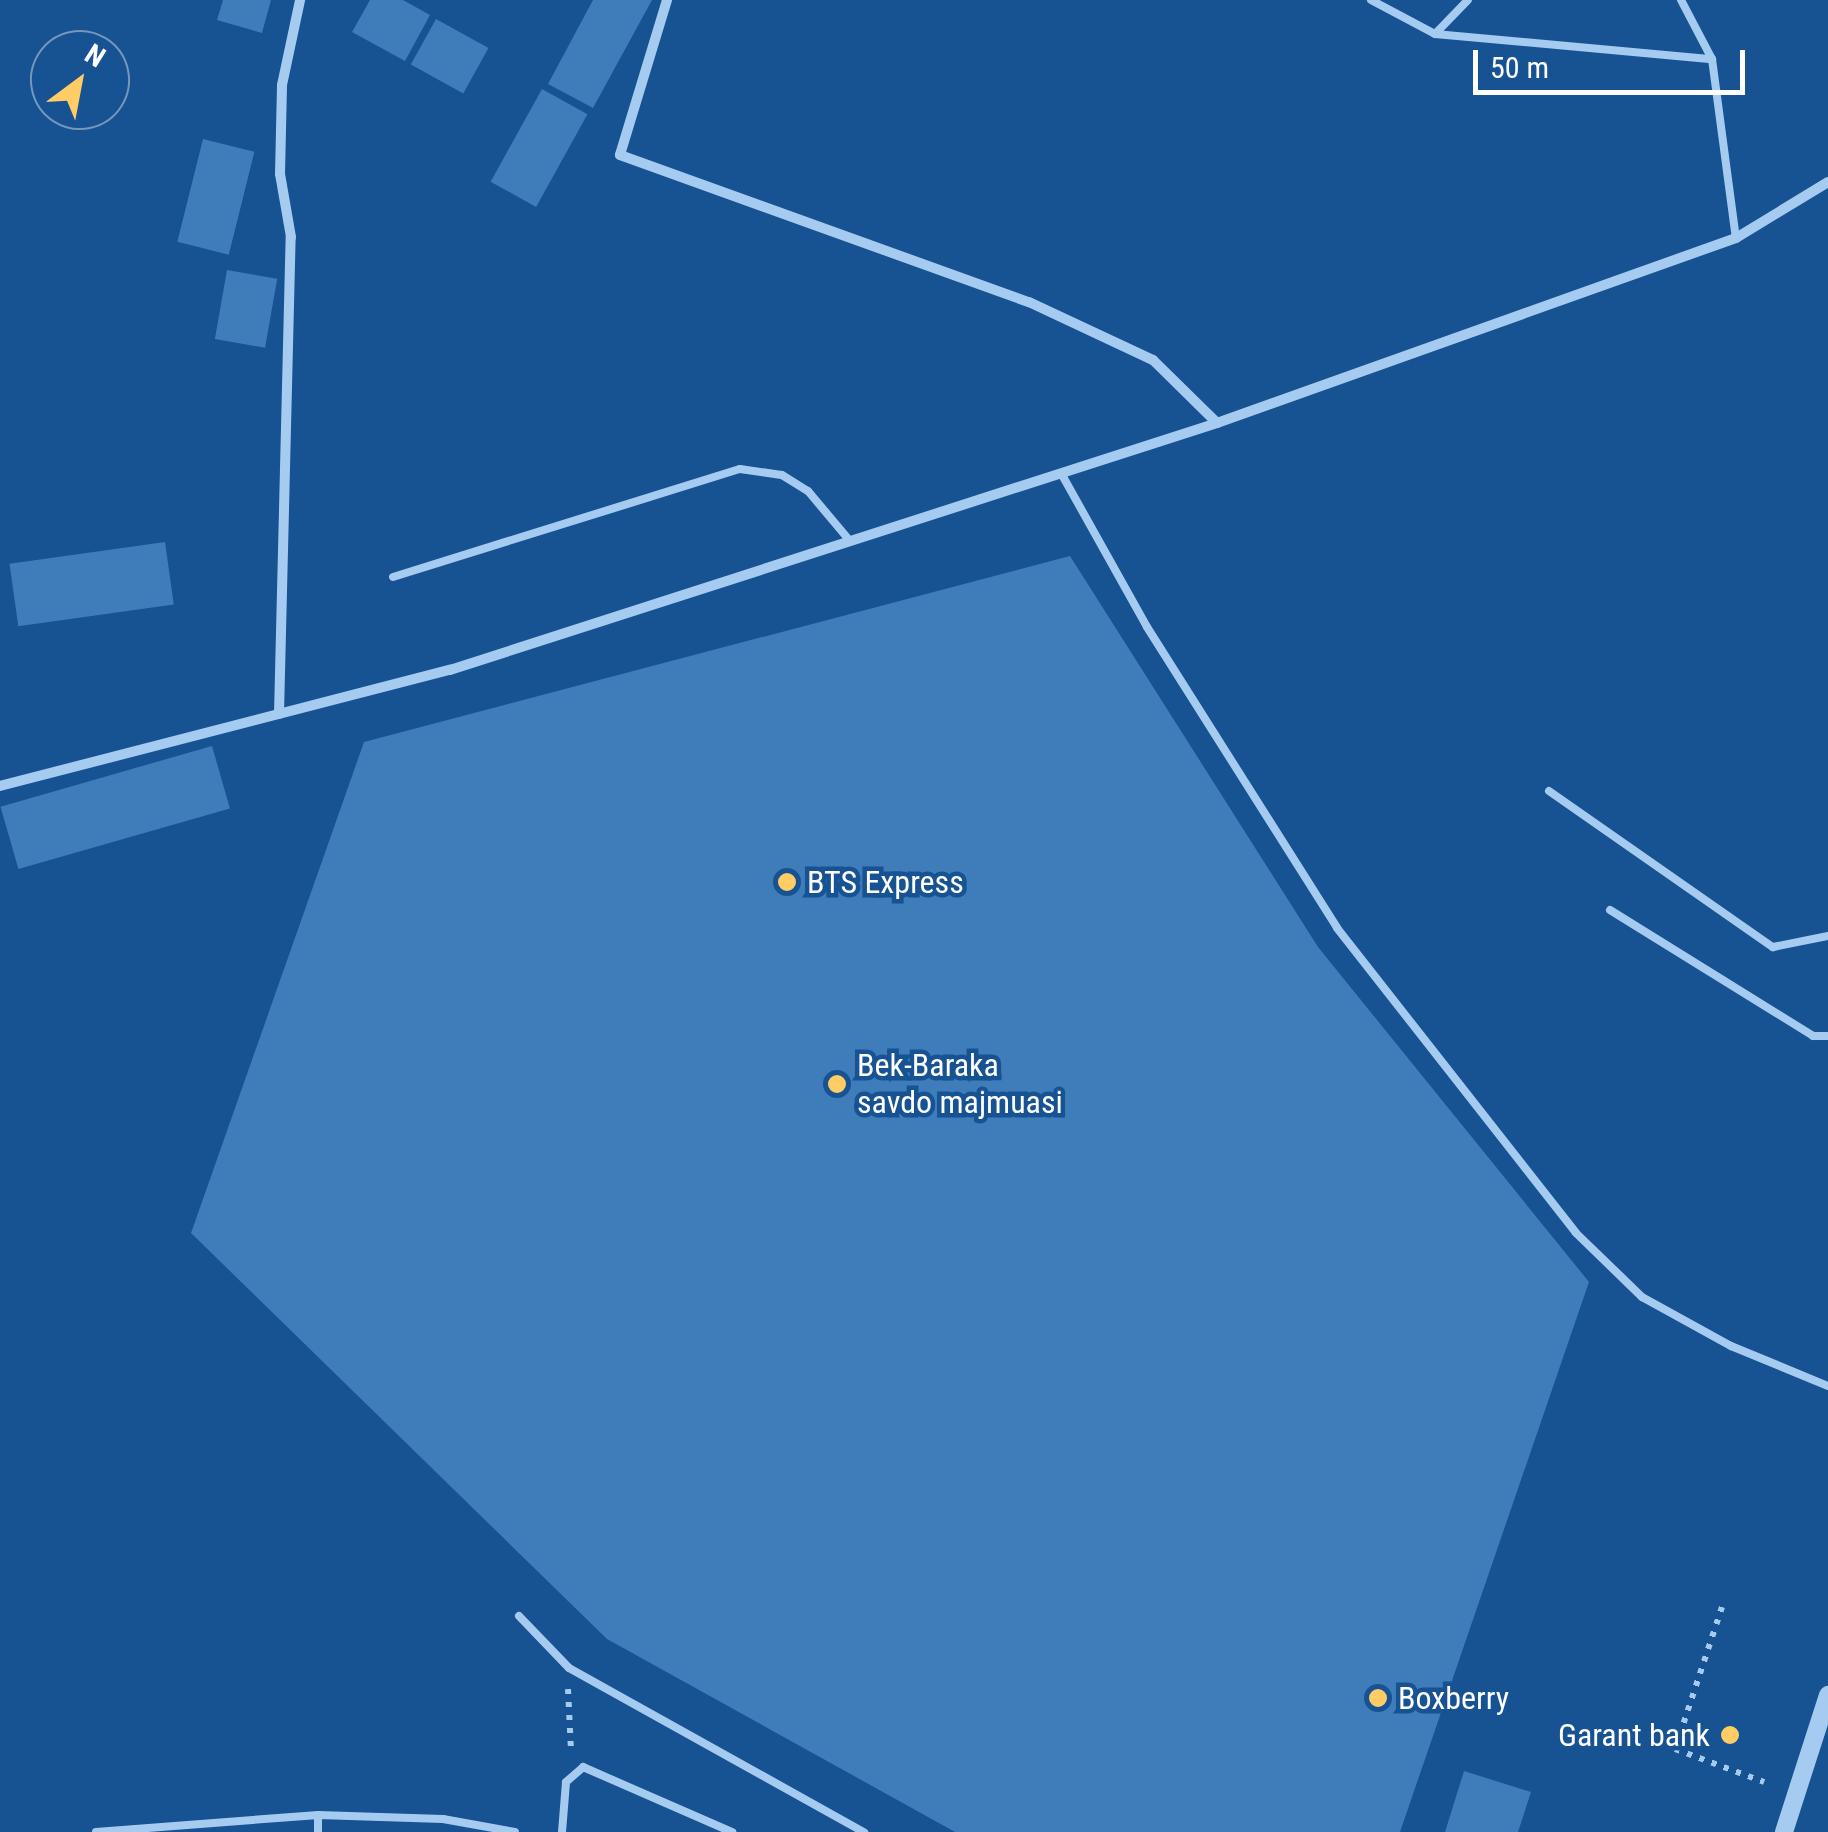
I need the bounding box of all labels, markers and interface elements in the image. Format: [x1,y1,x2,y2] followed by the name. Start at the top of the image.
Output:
[30,30,130,130] north arrow
[1478,30,1750,92] scale bar
[79,37,111,74] text: N
[1490,50,1549,85] text: 50 m
[807,863,964,901] place label: BTS Express
[776,871,798,893] marker: BTS Express
[857,1047,1063,1122] place label: Bek-Baraka savdo majmuasi
[826,1073,848,1095] marker: Bek-Baraka savdo majmuasi
[1398,1679,1509,1717] place label: Boxberry
[1367,1687,1389,1709] marker: Boxberry
[1558,1716,1710,1754] place label: Garant bank
[1719,1724,1741,1746] marker: Garant bank

